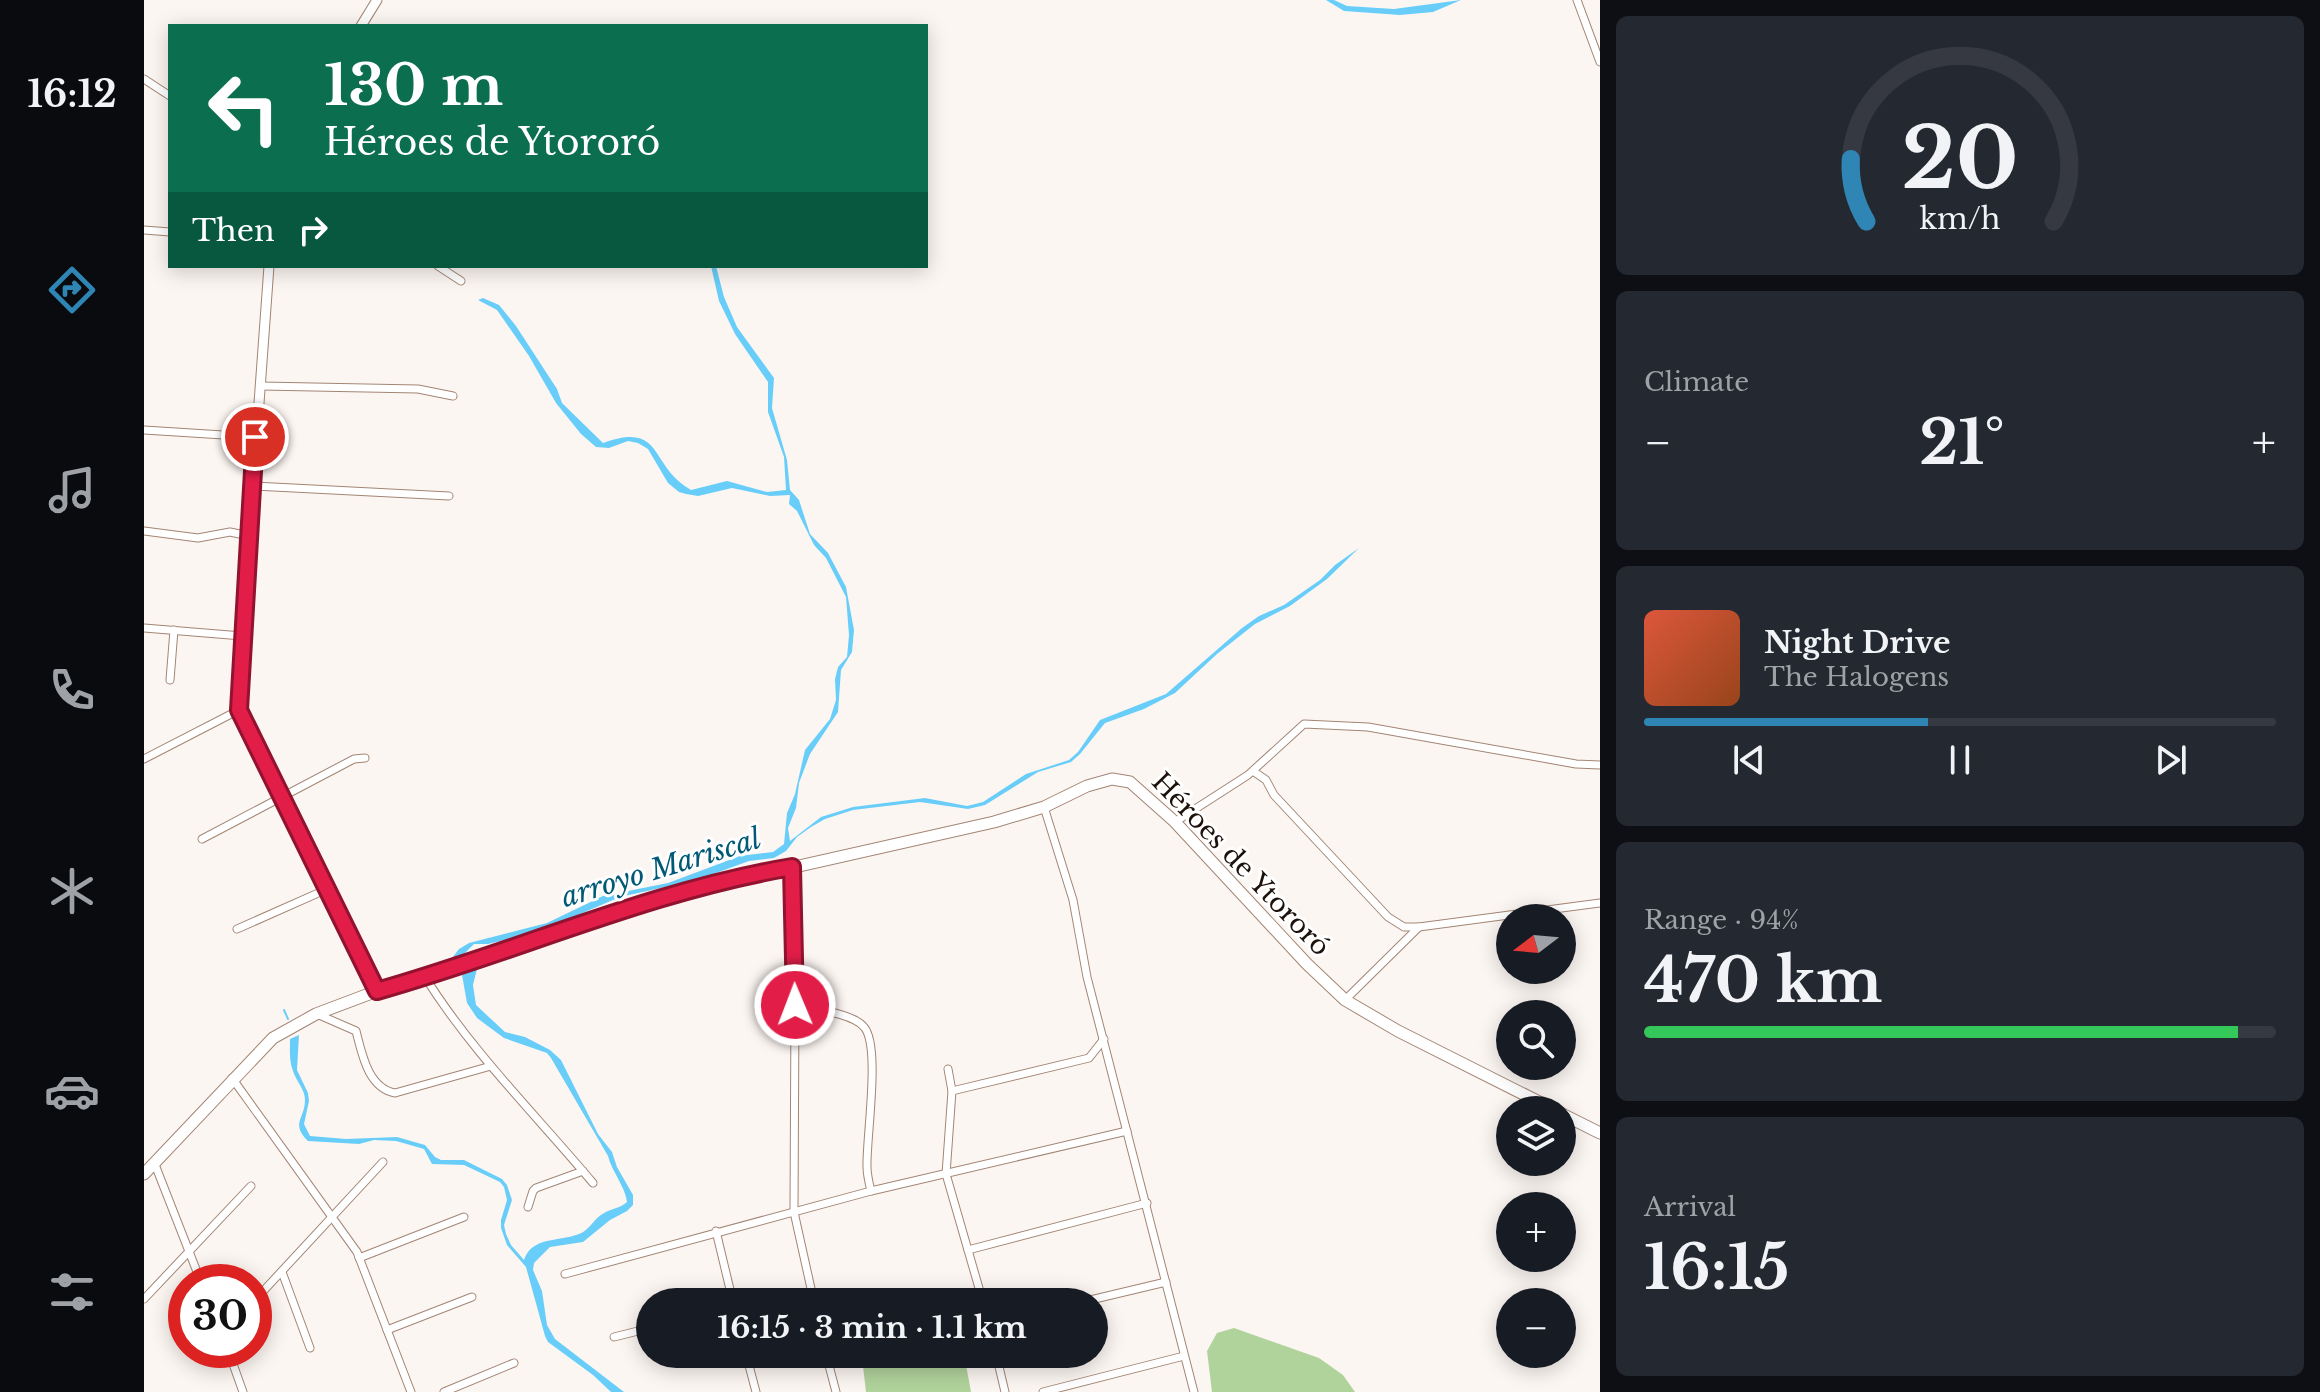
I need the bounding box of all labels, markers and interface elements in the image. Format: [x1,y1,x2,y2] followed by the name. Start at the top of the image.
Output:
[324,51,503,120] text: 130 m
[192,56,296,160] icon: left
[27,72,117,117] text: 16:12
[1902,106,2018,209] text: 20
[324,120,660,165] text: Héroes de Ytororó
[1919,201,2001,237] text: km/h
[291,208,335,252] icon: right
[192,212,275,249] text: Then
[44,262,100,318] icon: directions
[1644,366,1749,398] text: Climate
[221,403,289,471] pin
[1919,406,2004,480] text: 21°
[233,415,277,459] icon: arrive
[1644,415,1672,470] text: −
[2252,415,2276,470] text: +
[44,462,100,518] icon: music
[1764,624,1950,661] text: Night Drive
[1764,661,1949,693] text: The Halogens
[44,662,100,718] icon: phone
[1727,738,1771,782] icon: previous
[1938,738,1982,782] icon: pause
[2149,738,2193,782] icon: next
[1145,766,1337,962] street label: Héroes de Ytororó
[557,821,765,915] water label: arroyo Mariscal
[44,863,100,919] icon: climate
[1496,904,1576,984] north arrow
[1496,904,1576,1368] map controls
[1644,904,1799,936] text: Range · 94%
[1644,944,1882,1018] text: 470 km
[753,963,837,1047] position arrow
[1496,1000,1576,1080] button: search
[44,1063,100,1119] icon: car
[1496,1096,1576,1176] button: layers
[1644,1191,1736,1223] text: Arrival
[1496,1192,1576,1272] button: +
[1644,1231,1790,1305] text: 16:15
[44,1264,100,1320] icon: filters
[168,1264,272,1368] speed limit sign: 30
[1496,1288,1576,1368] button: −
[717,1309,1027,1346] text: 16:15 · 3 min · 1.1 km

